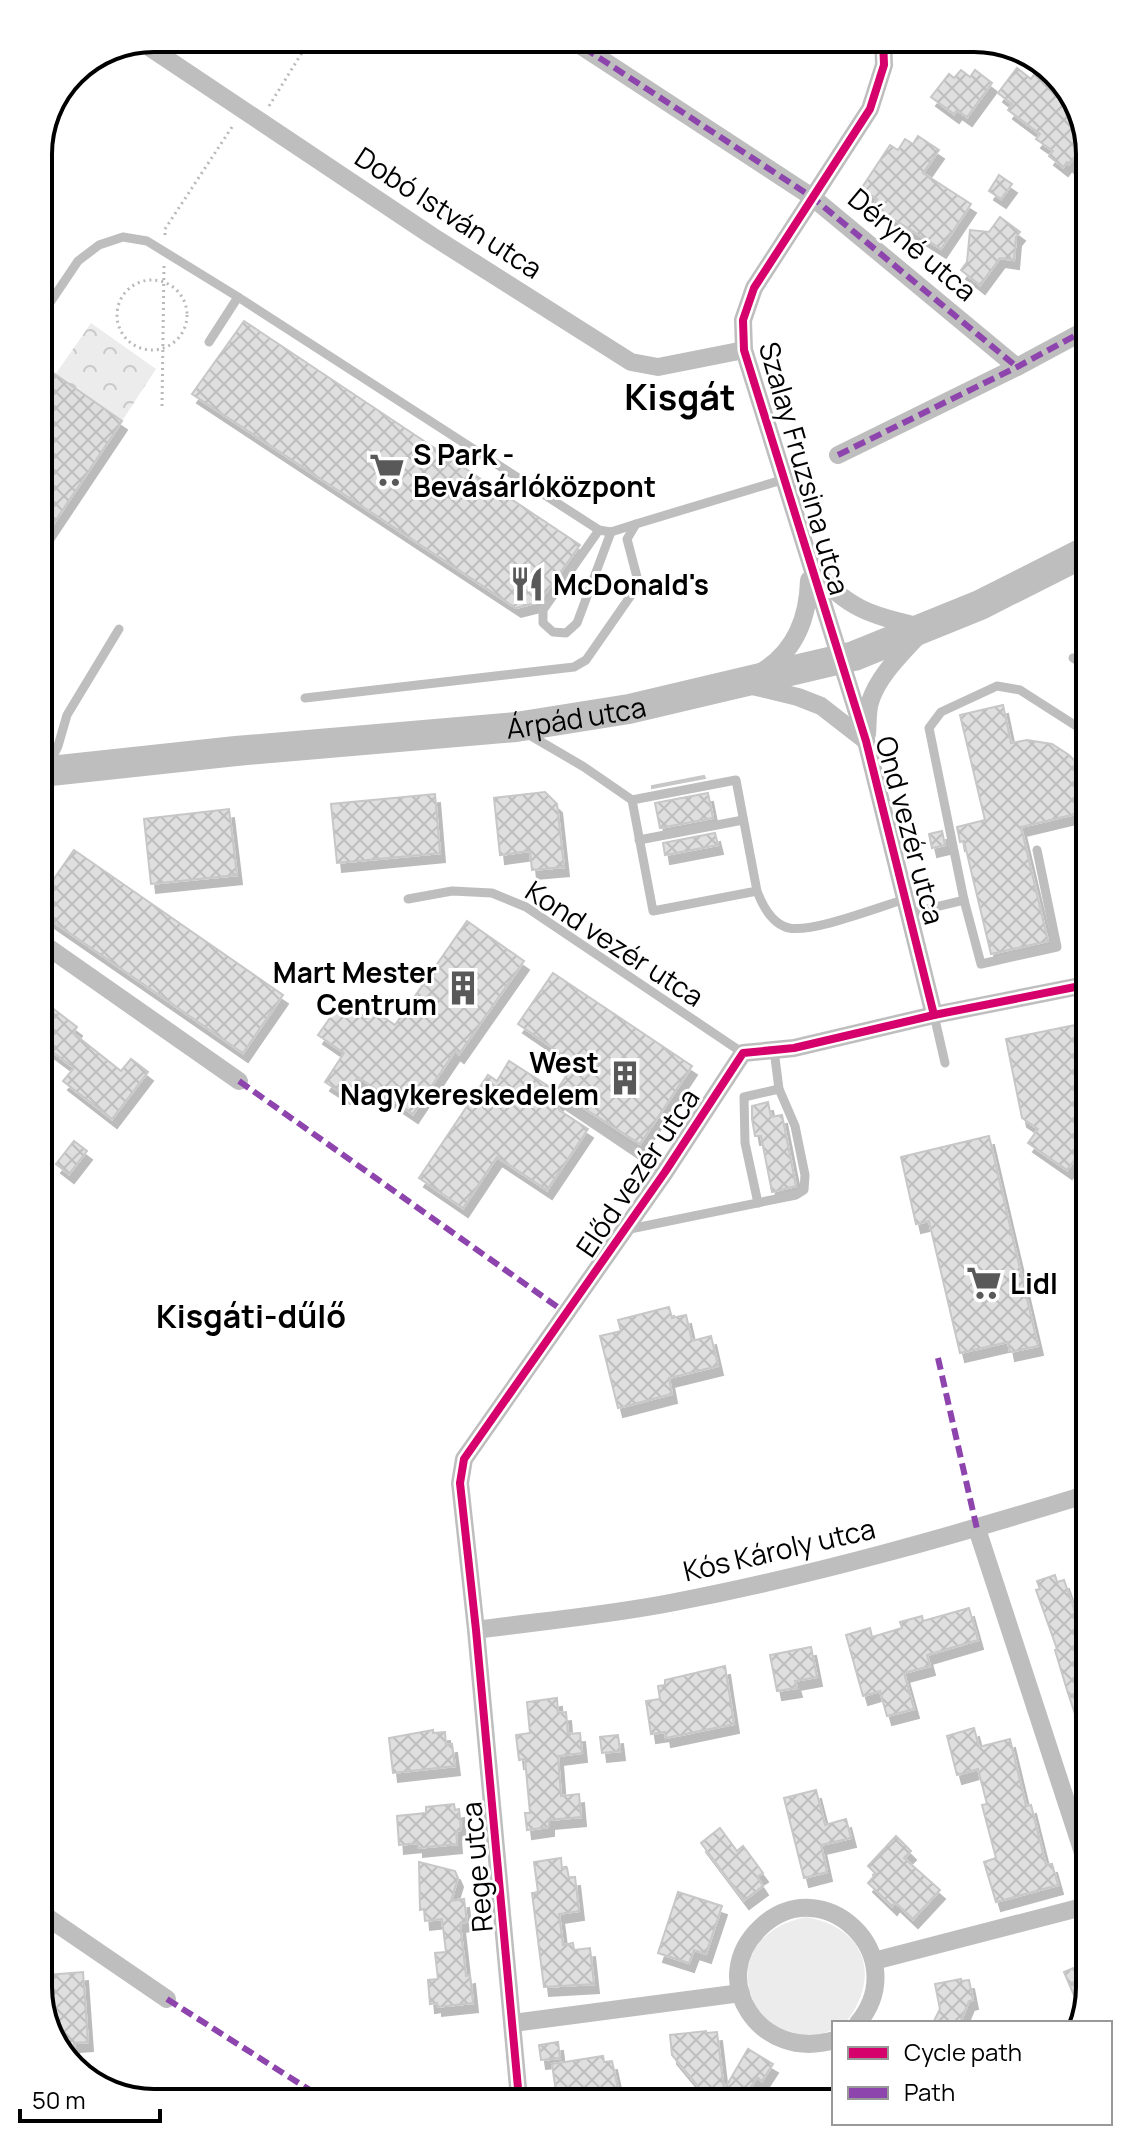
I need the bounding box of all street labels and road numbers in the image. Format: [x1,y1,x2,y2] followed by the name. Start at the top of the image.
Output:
[348,137,550,287] street label: Dobó István utca
[841,179,985,309] street label: Déryné utca
[751,337,859,599] street label: Szalay Fruzsina utca
[505,687,650,747] street label: Árpád utca
[868,732,954,928] street label: Ond vezér utca
[519,871,711,1015] street label: Kond vezér utca
[567,1080,707,1264] street label: Előd vezér utca
[679,1508,879,1590] street label: Kós Károly utca
[451,1800,501,1934] street label: Rege utca

